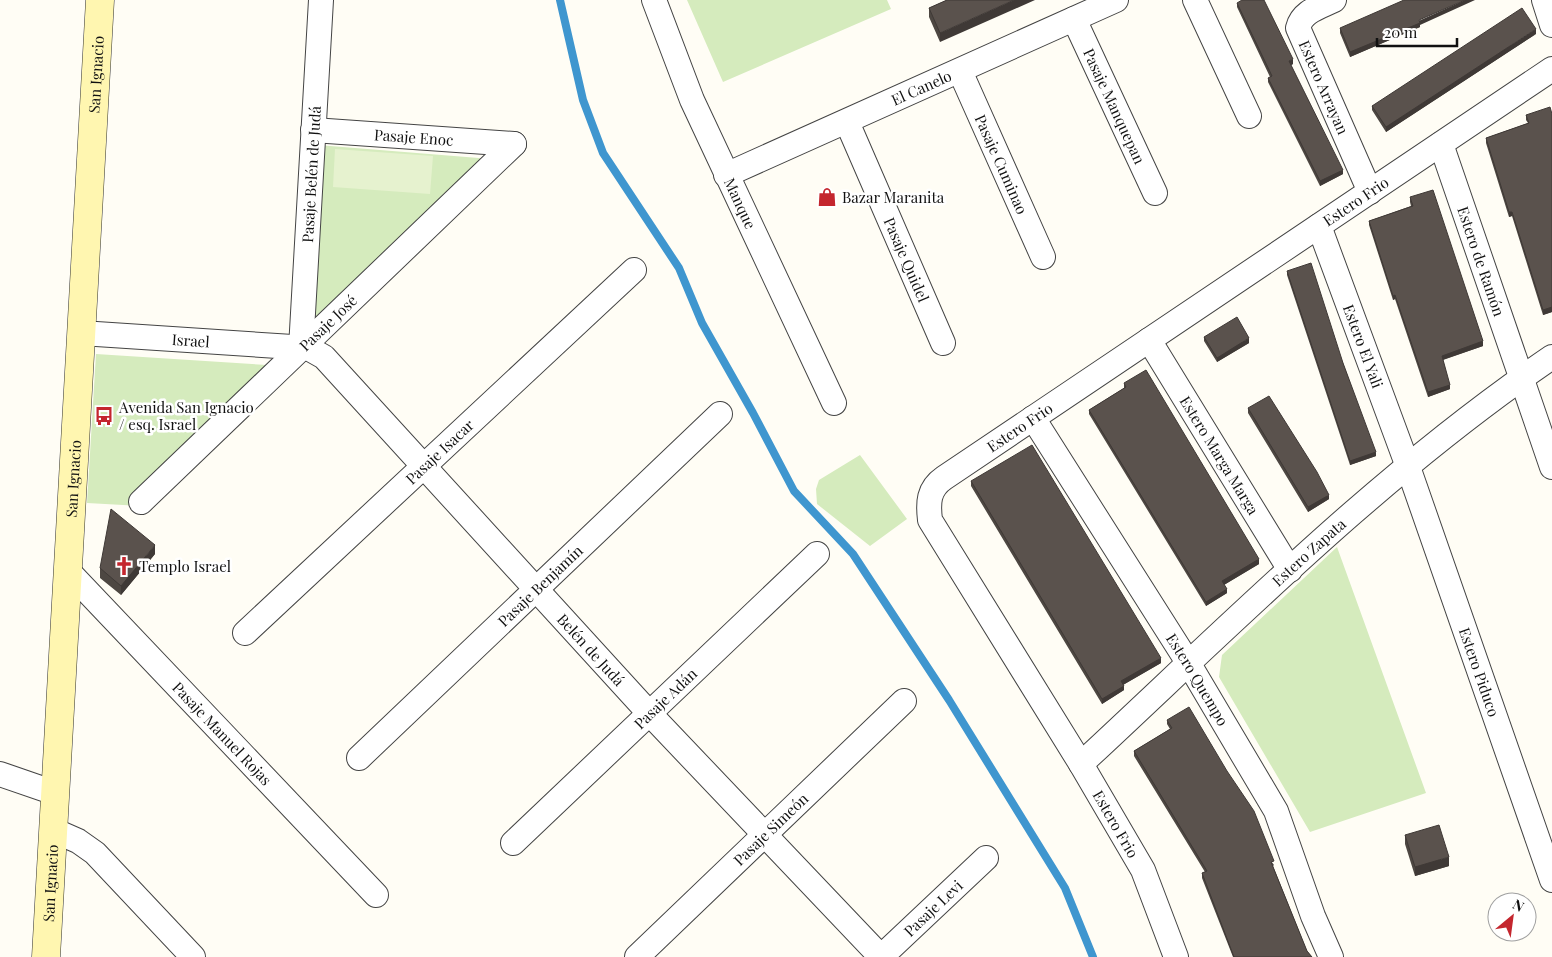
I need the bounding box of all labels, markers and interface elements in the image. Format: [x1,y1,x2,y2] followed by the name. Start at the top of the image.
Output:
[1377,15,1457,47] scale bar
[1384,22,1418,42] text: 20 m
[84,35,108,114] street label: San Ignacio
[1295,37,1353,137] street label: Estero Arrayan
[1079,45,1150,167] street label: Pasaje Manquepan
[888,65,955,110] street label: El Canelo
[297,105,325,243] street label: Pasaje Belén de Judá
[971,111,1033,217] street label: Pasaje Cuminao
[373,124,454,150] street label: Pasaje Enoc
[1319,172,1392,230] street label: Estero Frio
[720,174,761,232] street label: Manque
[816,186,838,208] shop icon: Bazar Maranita
[842,187,945,207] place label: Bazar Maranita
[1453,204,1509,319] street label: Estero de Ramón
[880,214,934,305] street label: Pasaje Quidel
[295,290,361,355] street label: Pasaje José
[1339,301,1388,391] street label: Estero El Yali
[171,329,210,351] street label: Israel
[1176,392,1264,519] street label: Estero Marga Marga
[118,397,254,434] place label: Avenida San Ignacio / esq. Israel
[983,398,1056,456] street label: Estero Frio
[93,405,115,427] bus stop icon: Avenida San Ignacio / esq. Israel
[401,415,478,488] street label: Pasaje Isacar
[61,439,85,518] street label: San Ignacio
[1268,513,1350,590] street label: Estero Zapata
[493,540,587,631] street label: Pasaje Benjamín
[113,555,135,577] church icon: Templo Israel
[139,556,231,576] place label: Templo Israel
[553,609,630,690] street label: Belén de Judá
[1455,625,1504,719] street label: Estero Piduco
[1162,629,1233,729] street label: Estero Quempo
[629,664,701,733] street label: Pasaje Adán
[168,677,276,789] street label: Pasaje Manuel Rojas
[1089,787,1143,861] street label: Estero Frio
[729,788,812,870] street label: Pasaje Simeón
[38,844,62,922] street label: San Ignacio
[899,875,967,941] street label: Pasaje Levi
[1487,892,1537,942] north arrow
[1510,894,1528,916] text: N

